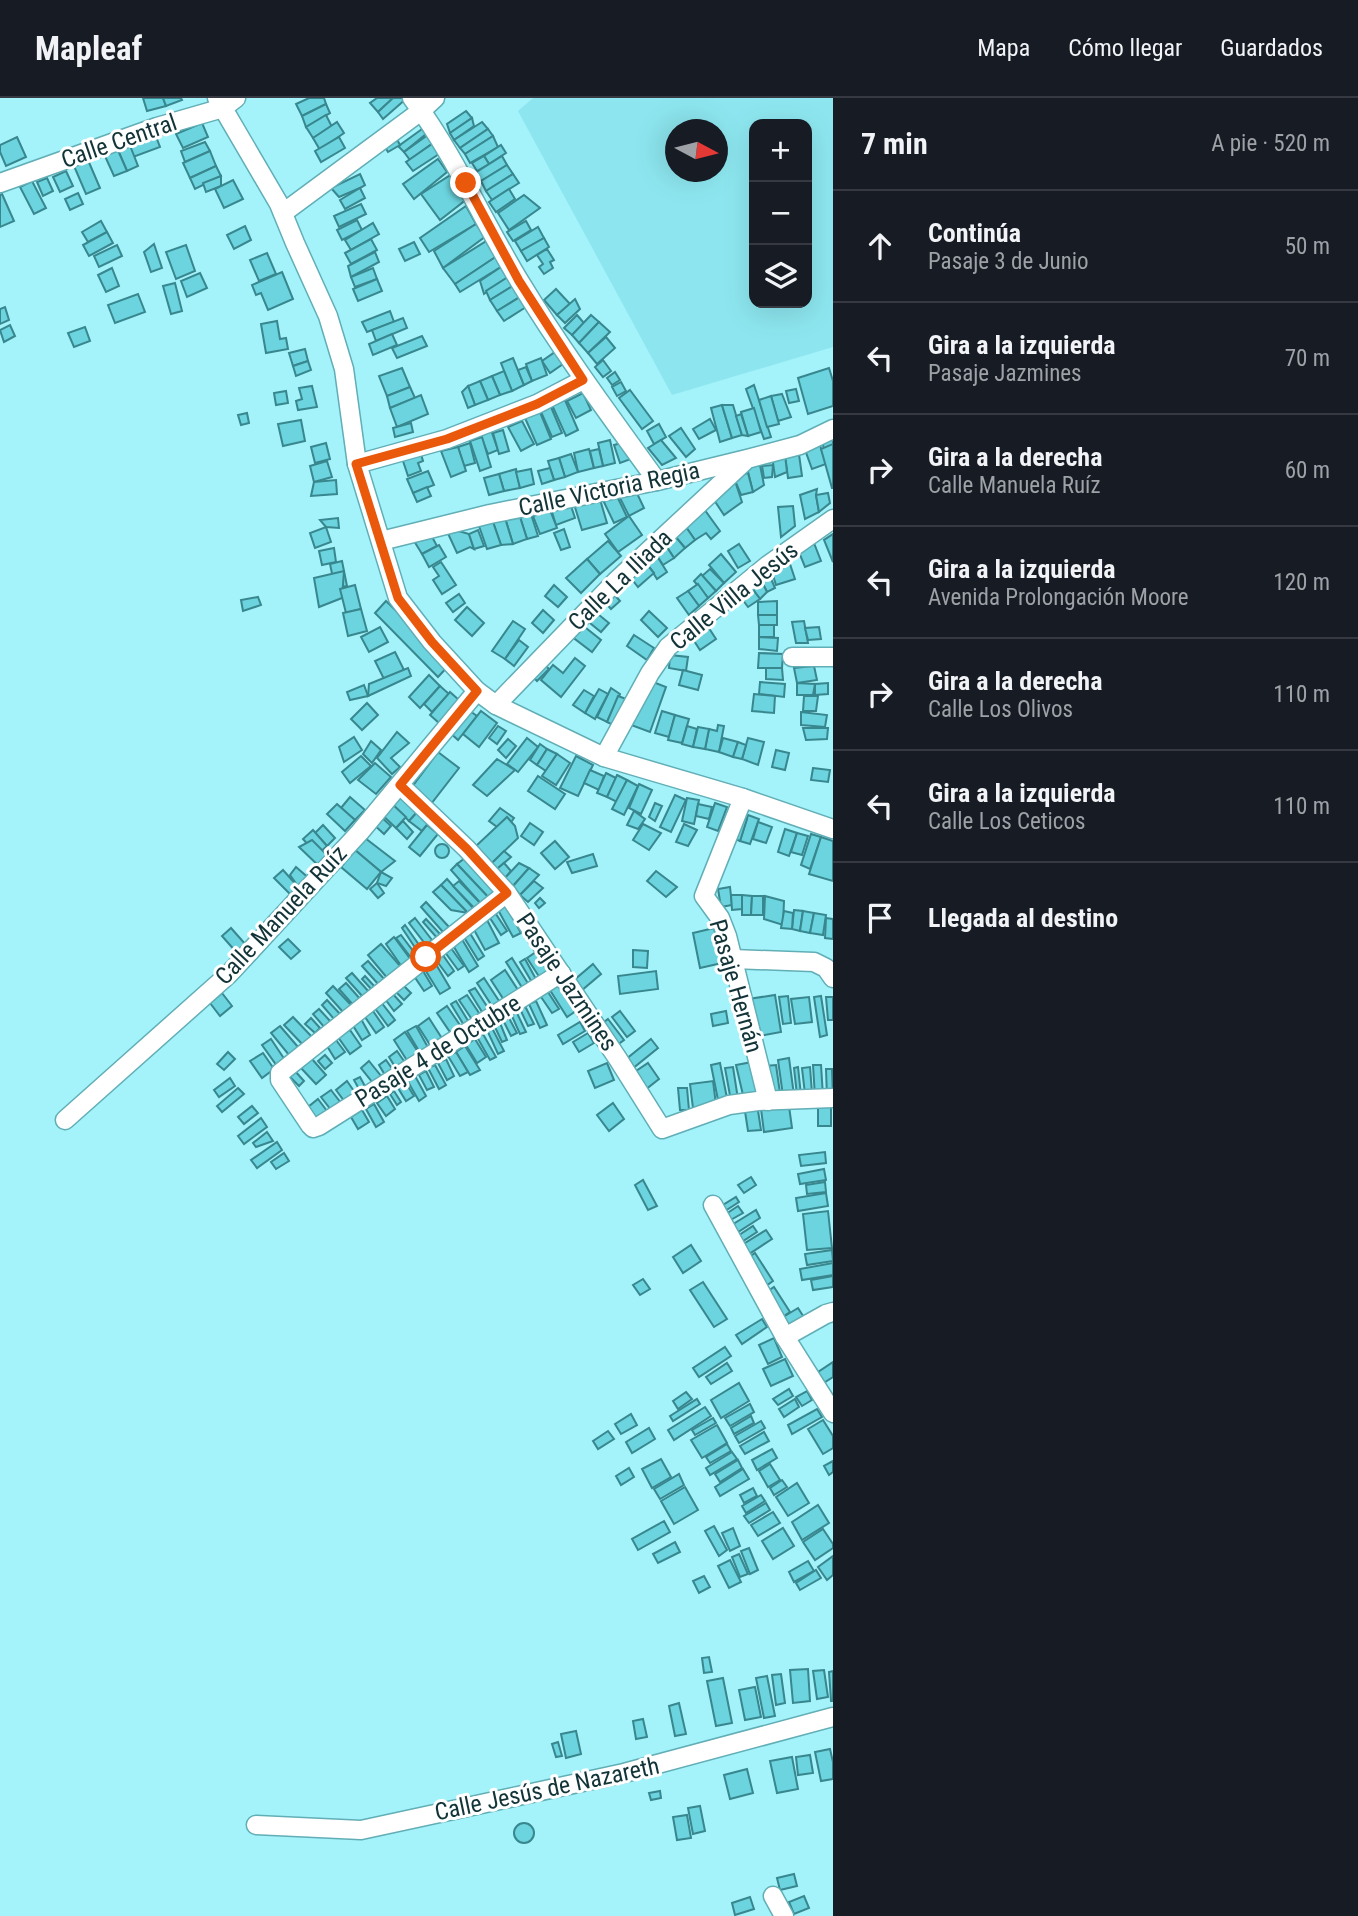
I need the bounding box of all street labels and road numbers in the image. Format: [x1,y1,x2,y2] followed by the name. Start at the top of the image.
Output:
[58,108,180,174] street label: Calle Central
[516,456,702,522] street label: Calle Victoria Regia
[562,524,678,636] street label: Calle La Iliada
[664,536,804,656] street label: Calle Villa Jesús
[209,840,353,990] street label: Calle Manuela Ruíz
[511,908,623,1056] street label: Pasaje Jazmines
[704,916,768,1056] street label: Pasaje Hernán
[350,989,526,1113] street label: Pasaje 4 de Octubre
[432,1752,662,1826] street label: Calle Jesús de Nazareth

